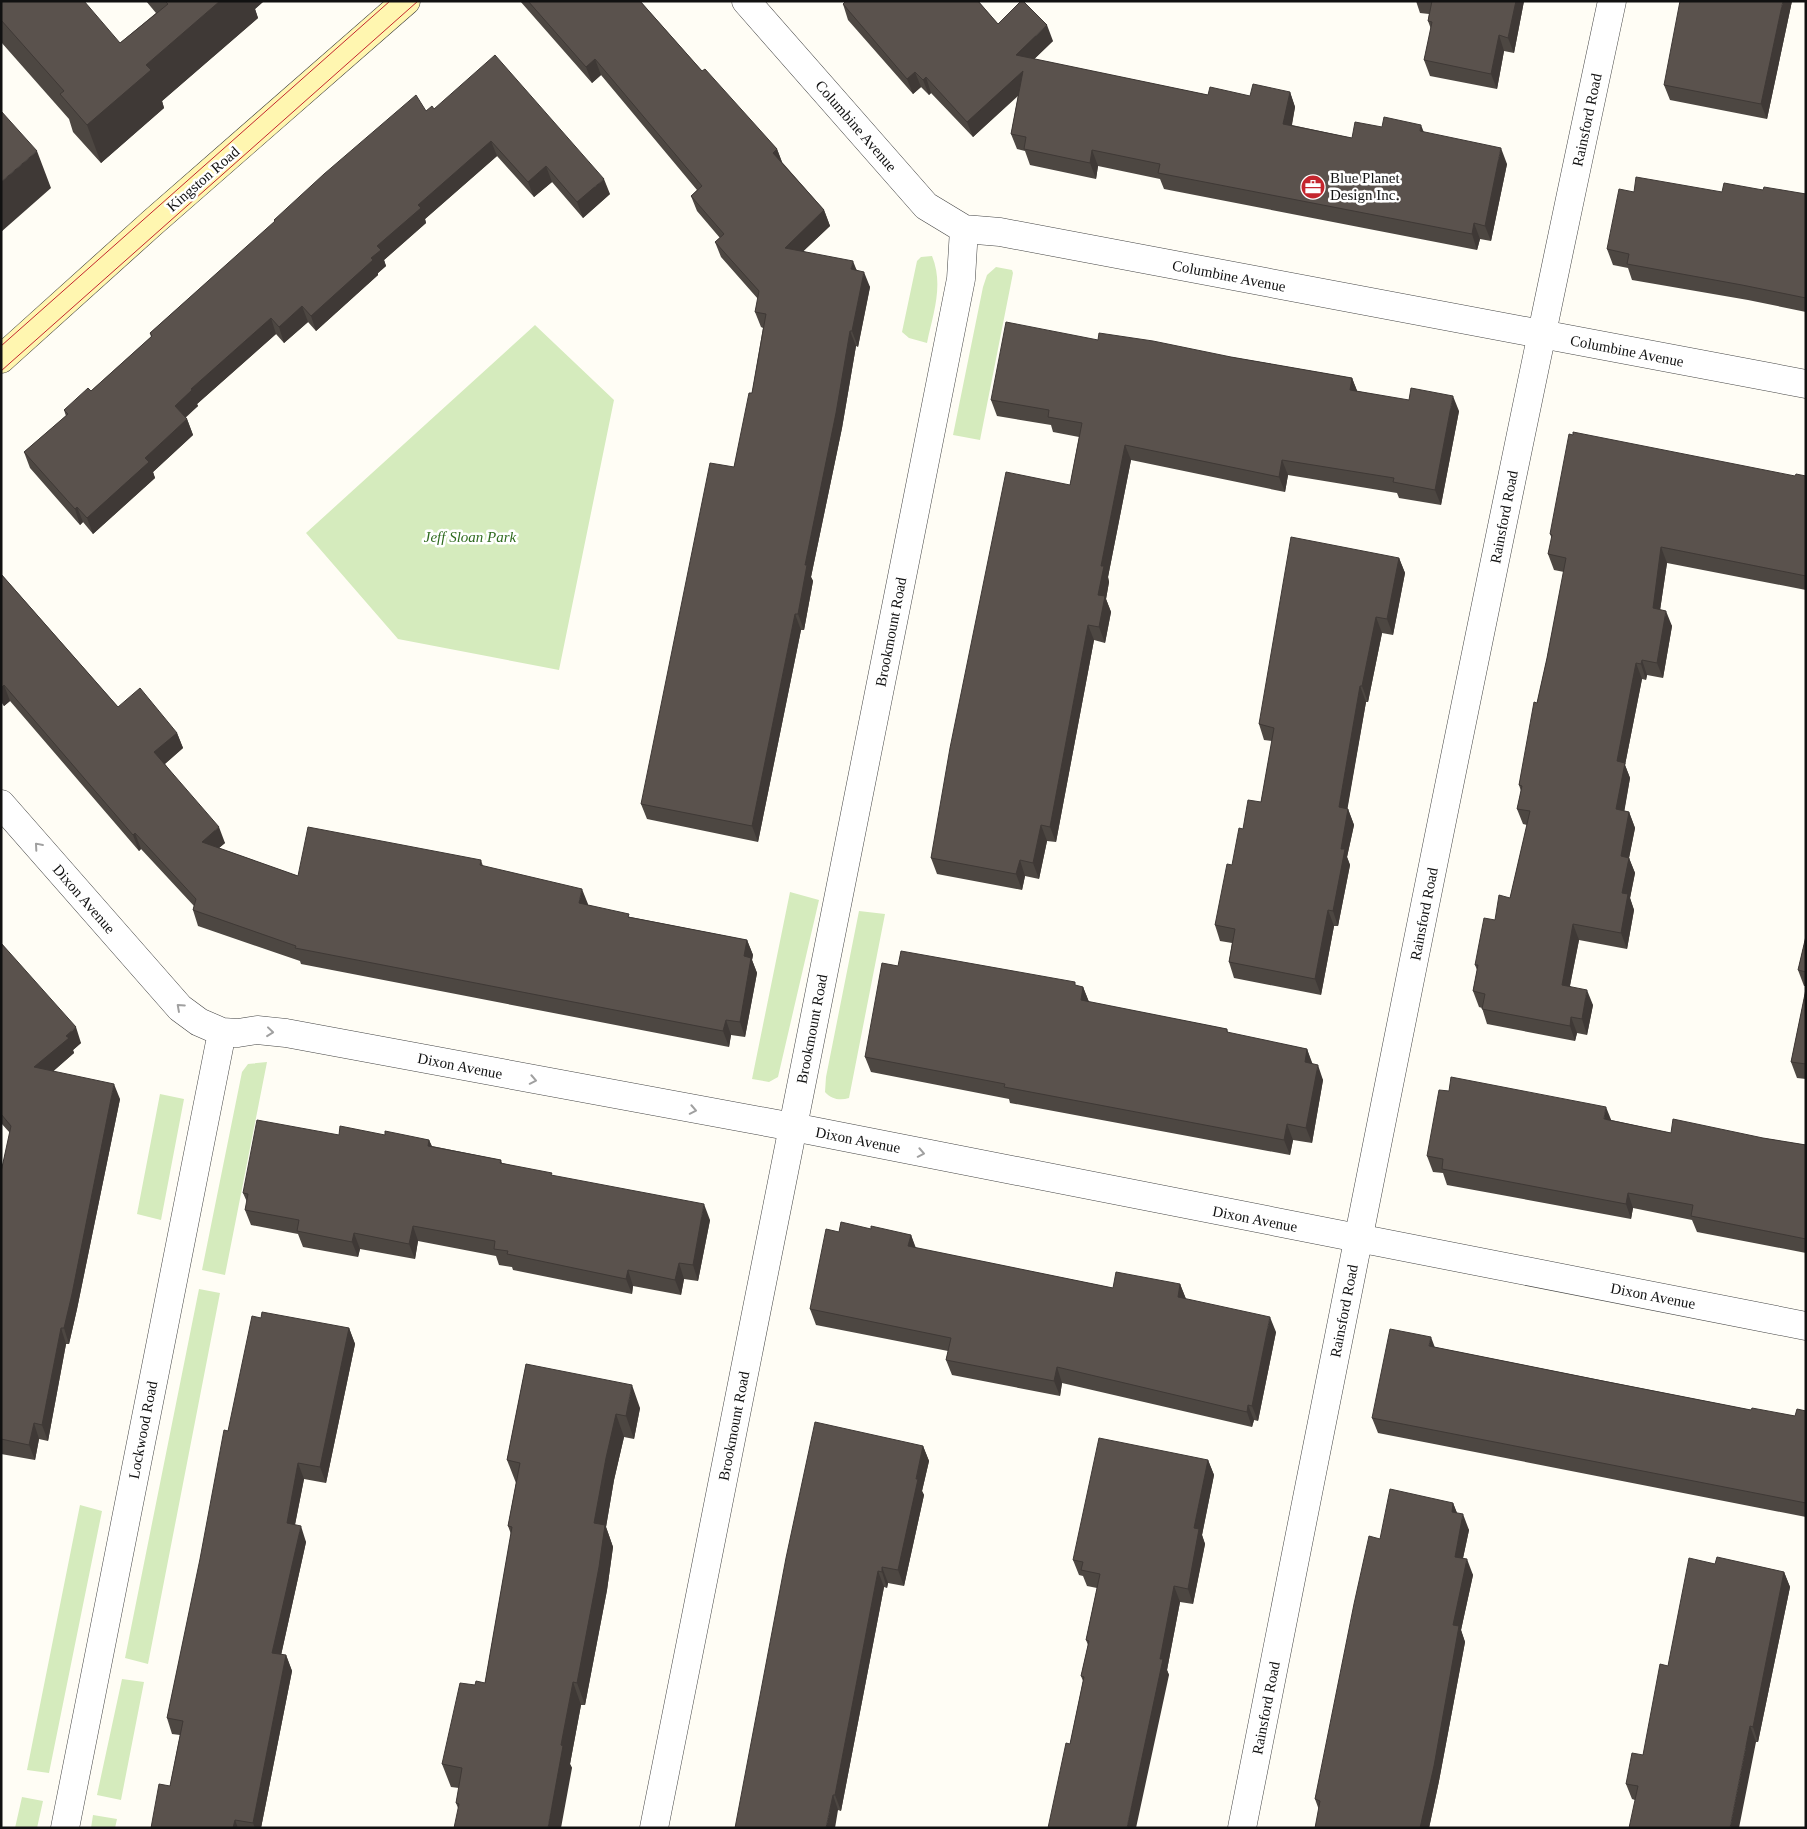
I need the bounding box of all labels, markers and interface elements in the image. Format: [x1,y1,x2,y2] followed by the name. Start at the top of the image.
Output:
[1569,72,1605,168] street label: Rainsford Road
[812,77,900,175] street label: Columbine Avenue
[164,143,243,215] street label: Kingston Road
[1330,170,1400,203] place label: Blue Planet Design Inc.
[1300,174,1326,200] office icon: Blue Planet Design Inc.
[1171,257,1287,295] street label: Columbine Avenue
[1569,332,1685,370] street label: Columbine Avenue
[1487,469,1521,565] street label: Rainsford Road
[424,529,517,545] park label: Jeff Sloan Park
[873,575,910,688] street label: Brookmount Road
[35,843,44,852] one-way arrow
[50,861,118,937] street label: Dixon Avenue
[1407,866,1441,962] street label: Rainsford Road
[794,972,831,1085] street label: Brookmount Road
[177,1004,186,1013] one-way arrow
[266,1026,274,1037] one-way arrow
[416,1050,504,1082] street label: Dixon Avenue
[529,1074,537,1084] one-way arrow
[688,1104,697,1114] one-way arrow
[814,1124,902,1156] street label: Dixon Avenue
[917,1147,926,1157] one-way arrow
[1211,1203,1299,1235] street label: Dixon Avenue
[1327,1263,1361,1359] street label: Rainsford Road
[1609,1280,1697,1312] street label: Dixon Avenue
[716,1369,753,1482] street label: Brookmount Road
[126,1379,160,1480] street label: Lockwood Road
[1249,1660,1283,1756] street label: Rainsford Road

